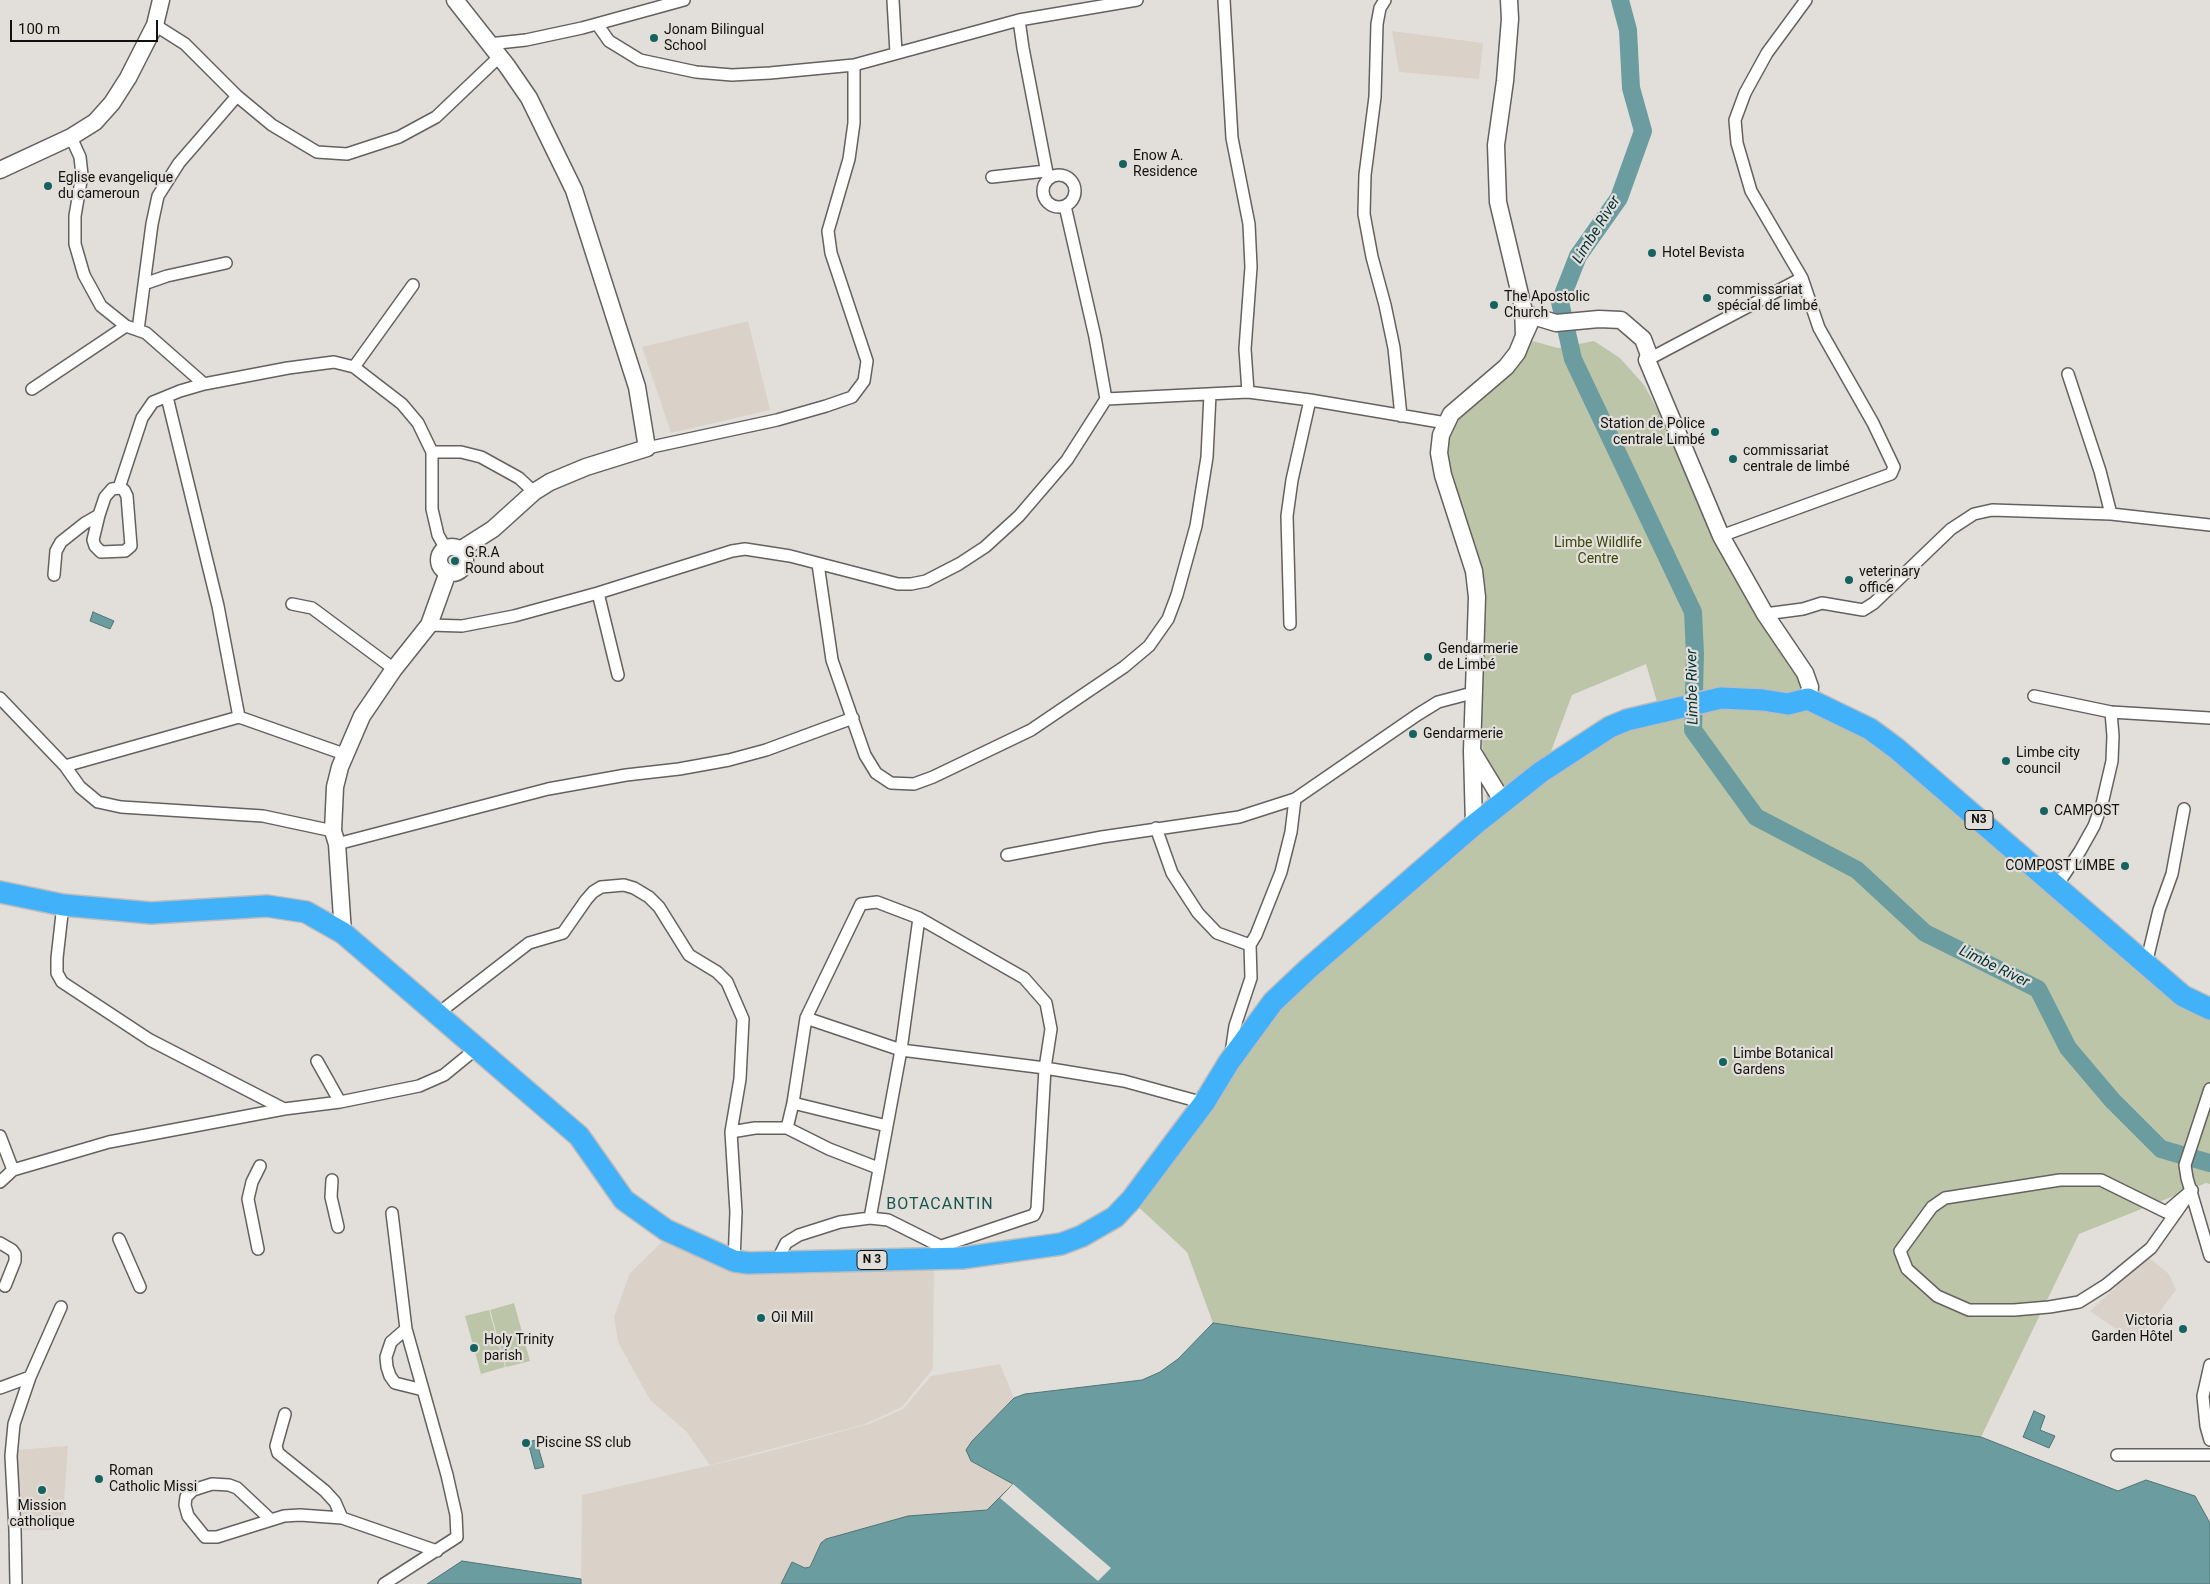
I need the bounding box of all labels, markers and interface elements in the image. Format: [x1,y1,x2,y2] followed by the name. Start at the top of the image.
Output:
[12,10,160,42] scale bar
[18,20,60,38] text: 100 m
[664,22,764,54] place label: Jonam Bilingual School
[648,32,660,44] marker: Jonam Bilingual School
[1133,148,1197,180] place label: Enow A. Residence
[1117,158,1129,170] marker: Enow A. Residence
[58,170,173,202] place label: Eglise evangelique du cameroun
[42,180,54,192] marker: Eglise evangelique du cameroun
[1569,193,1625,267] water label: Limbe River
[1662,245,1745,261] place label: Hotel Bevista
[1646,247,1658,259] marker: Hotel Bevista
[1717,282,1818,314] place label: commissariat spécial de limbé
[1504,289,1590,322] place label: The Apostolic Church
[1701,292,1713,304] marker: commissariat spécial de limbé
[1488,299,1500,311] marker: The Apostolic Church
[1600,416,1705,448] place label: Station de Police centrale Limbé
[1709,426,1721,438] marker: Station de Police centrale Limbé
[1743,443,1850,476] place label: commissariat centrale de limbé
[1727,453,1739,465] marker: commissariat centrale de limbé
[1554,535,1642,568] park label: Limbe Wildlife Centre
[465,545,544,578] place label: G.R.A Round about
[449,555,461,567] marker: G.R.A Round about
[1859,564,1920,596] place label: veterinary office
[1843,574,1855,586] marker: veterinary office
[1438,641,1518,674] place label: Gendarmerie de Limbé
[1683,649,1703,725] water label: Limbe River
[1422,651,1434,663] marker: Gendarmerie de Limbé
[1423,726,1503,742] place label: Gendarmerie
[1407,728,1419,740] marker: Gendarmerie
[2016,745,2080,778] place label: Limbe city council
[2000,755,2012,767] marker: Limbe city council
[2054,803,2120,819] place label: CAMPOST
[2038,805,2050,817] marker: CAMPOST
[1965,810,1993,830] road number: N3
[2005,858,2115,874] place label: COMPOST LIMBE
[2119,860,2131,872] marker: COMPOST LIMBE
[1956,942,2032,992] water label: Limbe River
[1733,1046,1833,1078] place label: Limbe Botanical Gardens
[1717,1056,1729,1068] marker: Limbe Botanical Gardens
[885,1195,995,1215] district label: BOTACANTIN
[857,1250,887,1270] road number: N 3
[771,1310,813,1326] place label: Oil Mill
[755,1312,767,1324] marker: Oil Mill
[2091,1313,2173,1345] place label: Victoria Garden Hôtel
[2177,1323,2189,1335] marker: Victoria Garden Hôtel
[484,1332,554,1364] place label: Holy Trinity parish
[468,1342,480,1354] marker: Holy Trinity parish
[536,1435,631,1451] place label: Piscine SS club
[520,1437,532,1449] marker: Piscine SS club
[109,1463,197,1495] place label: Roman Catholic Missi
[93,1473,105,1485] marker: Roman Catholic Missi
[36,1484,48,1496] marker: Mission catholique
[9,1498,75,1530] place label: Mission catholique

